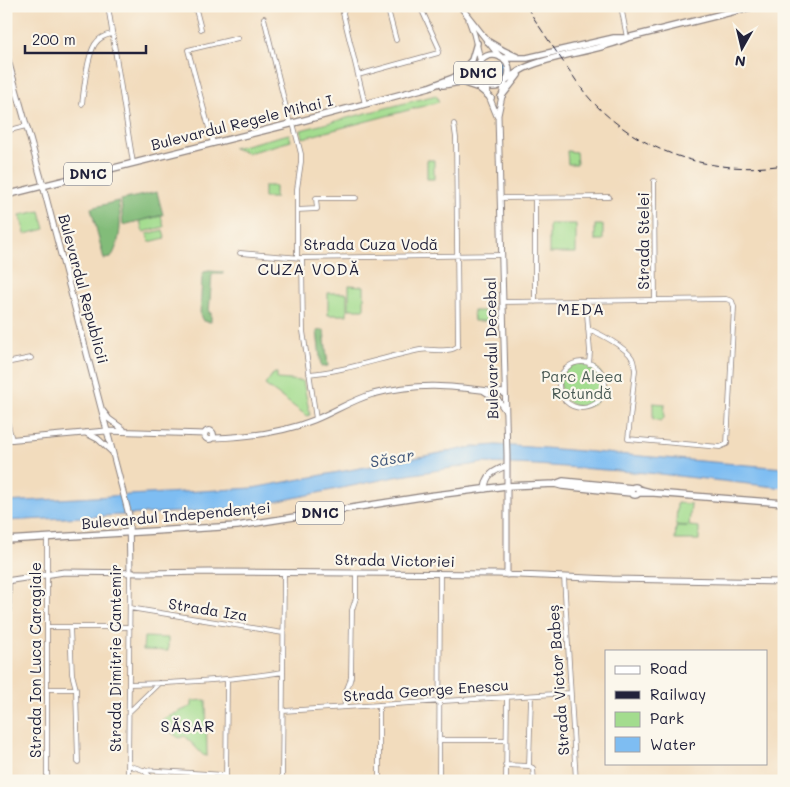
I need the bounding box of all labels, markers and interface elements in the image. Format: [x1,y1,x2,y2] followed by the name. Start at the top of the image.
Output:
[25,22,146,54] scale bar
[718,22,768,72] north arrow
[32,29,76,49] text: 200 m
[734,51,747,72] text: N
[454,62,502,84] road number: DN1C
[149,90,335,154] street label: Bulevardul Regele Mihai I
[64,162,112,185] road number: DN1C
[633,192,653,290] street label: Strada Stelei
[54,212,114,366] street label: Bulevardul Republicii
[304,234,438,254] street label: Strada Cuza Vodă
[257,258,361,279] district label: CUZA VODĂ
[480,277,502,419] street label: Bulevardul Decebal
[557,298,605,319] district label: MEDA
[541,366,623,403] park label: Parc Aleea Rotundă
[368,443,416,472] water label: Săsar
[81,497,271,534] street label: Bulevardul Independenței
[296,502,344,524] road number: DN1C
[335,549,455,571] street label: Strada Victoriei
[25,562,45,758] street label: Strada Ion Luca Caragiale
[105,564,125,752] street label: Strada Dimitrie Cantemir
[167,593,249,625] street label: Strada Iza
[543,604,574,756] street label: Strada Victor Babeș
[605,650,768,764] legend
[650,658,687,678] text: Road
[343,674,509,706] street label: Strada George Enescu
[650,684,706,704] text: Railway
[650,708,684,728] text: Park
[161,715,215,736] district label: SĂSAR
[650,734,696,754] text: Water

